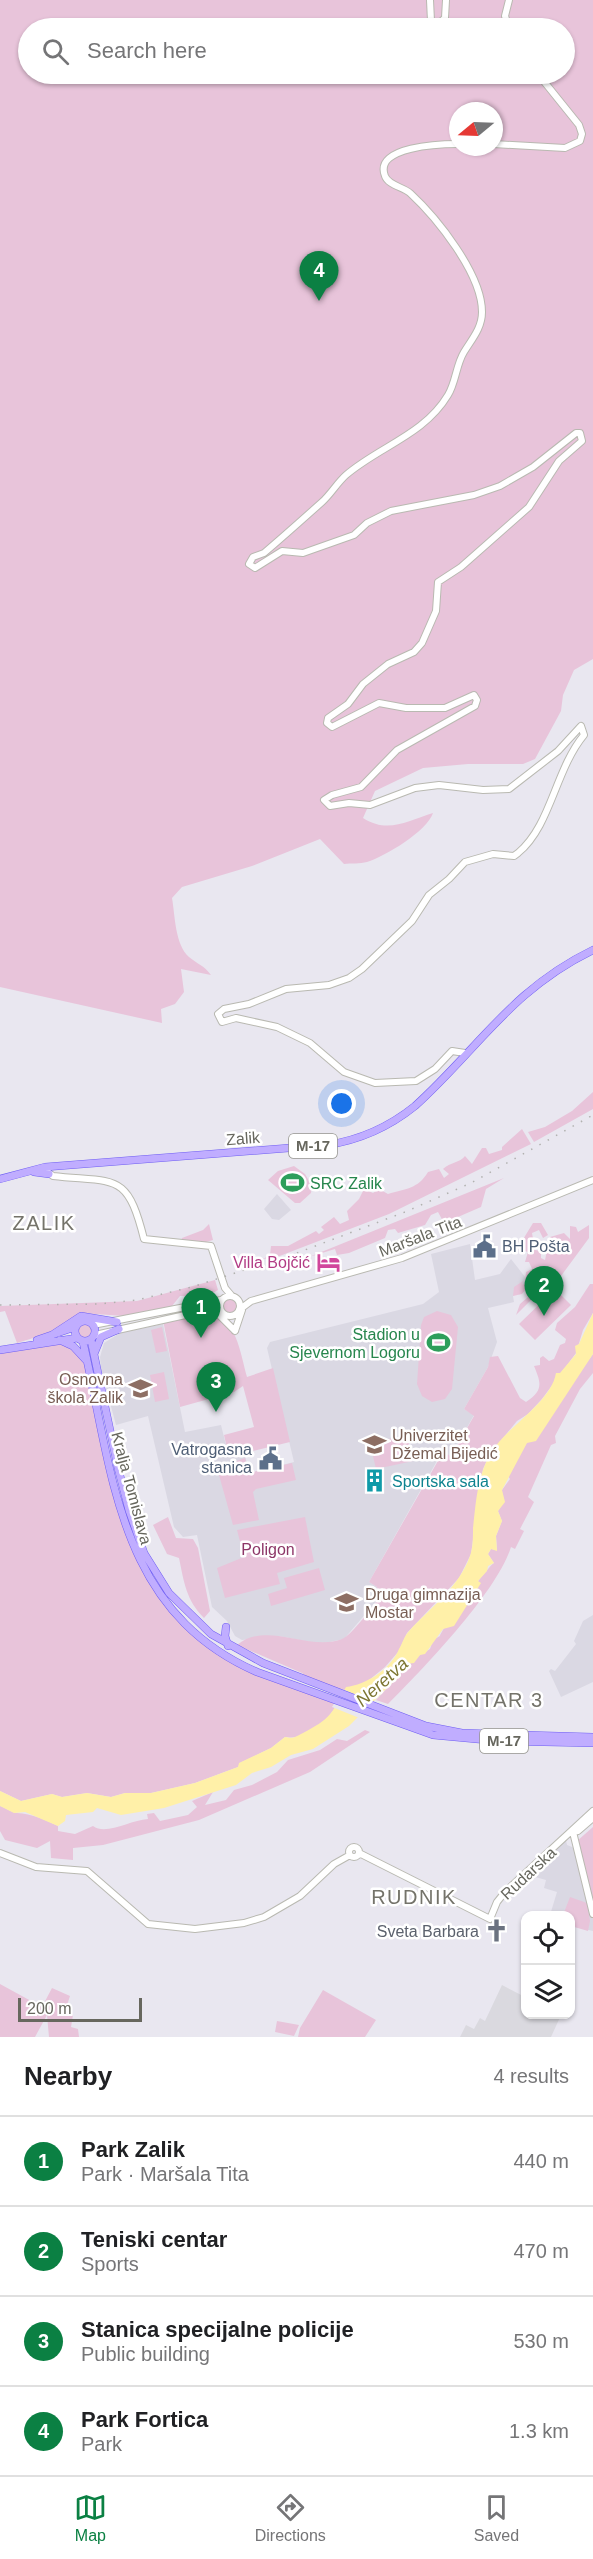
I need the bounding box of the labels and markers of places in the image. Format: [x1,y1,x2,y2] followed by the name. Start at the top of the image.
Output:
[300,252,338,301] pin: 4
[279,1170,305,1196] sports icon: SRC Zalik
[310,1175,383,1192] place label: SRC Zalik
[471,1233,497,1259] public building icon: BH Pošta
[502,1238,570,1255] place label: BH Pošta
[315,1249,341,1275] hotel icon: Villa Bojčić
[233,1254,310,1271] place label: Villa Bojčić
[524,1266,564,1316] pin: 2
[182,1288,220,1338] pin: 1
[289,1326,420,1361] place label: Stadion u Sjevernom Logoru
[425,1330,451,1356] sports icon: Stadion u Sjevernom Logoru
[196,1362,236,1412] pin: 3
[47,1371,124,1406] place label: Osnovna škola Zalik
[128,1375,154,1401] school or university icon: Osnovna škola Zalik
[392,1427,498,1462] place label: Univerzitet Džemal Bijedić
[361,1431,387,1457] school or university icon: Univerzitet Džemal Bijedić
[171,1441,252,1476] place label: Vatrogasna stanica
[257,1445,283,1471] public building icon: Vatrogasna stanica
[361,1468,387,1494] building icon: Sportska sala
[392,1473,489,1490] place label: Sportska sala
[365,1586,481,1621] place label: Druga gimnazija Mostar
[334,1590,360,1616] school or university icon: Druga gimnazija Mostar
[484,1918,510,1944] church icon: Sveta Barbara
[377,1923,479,1940] place label: Sveta Barbara

